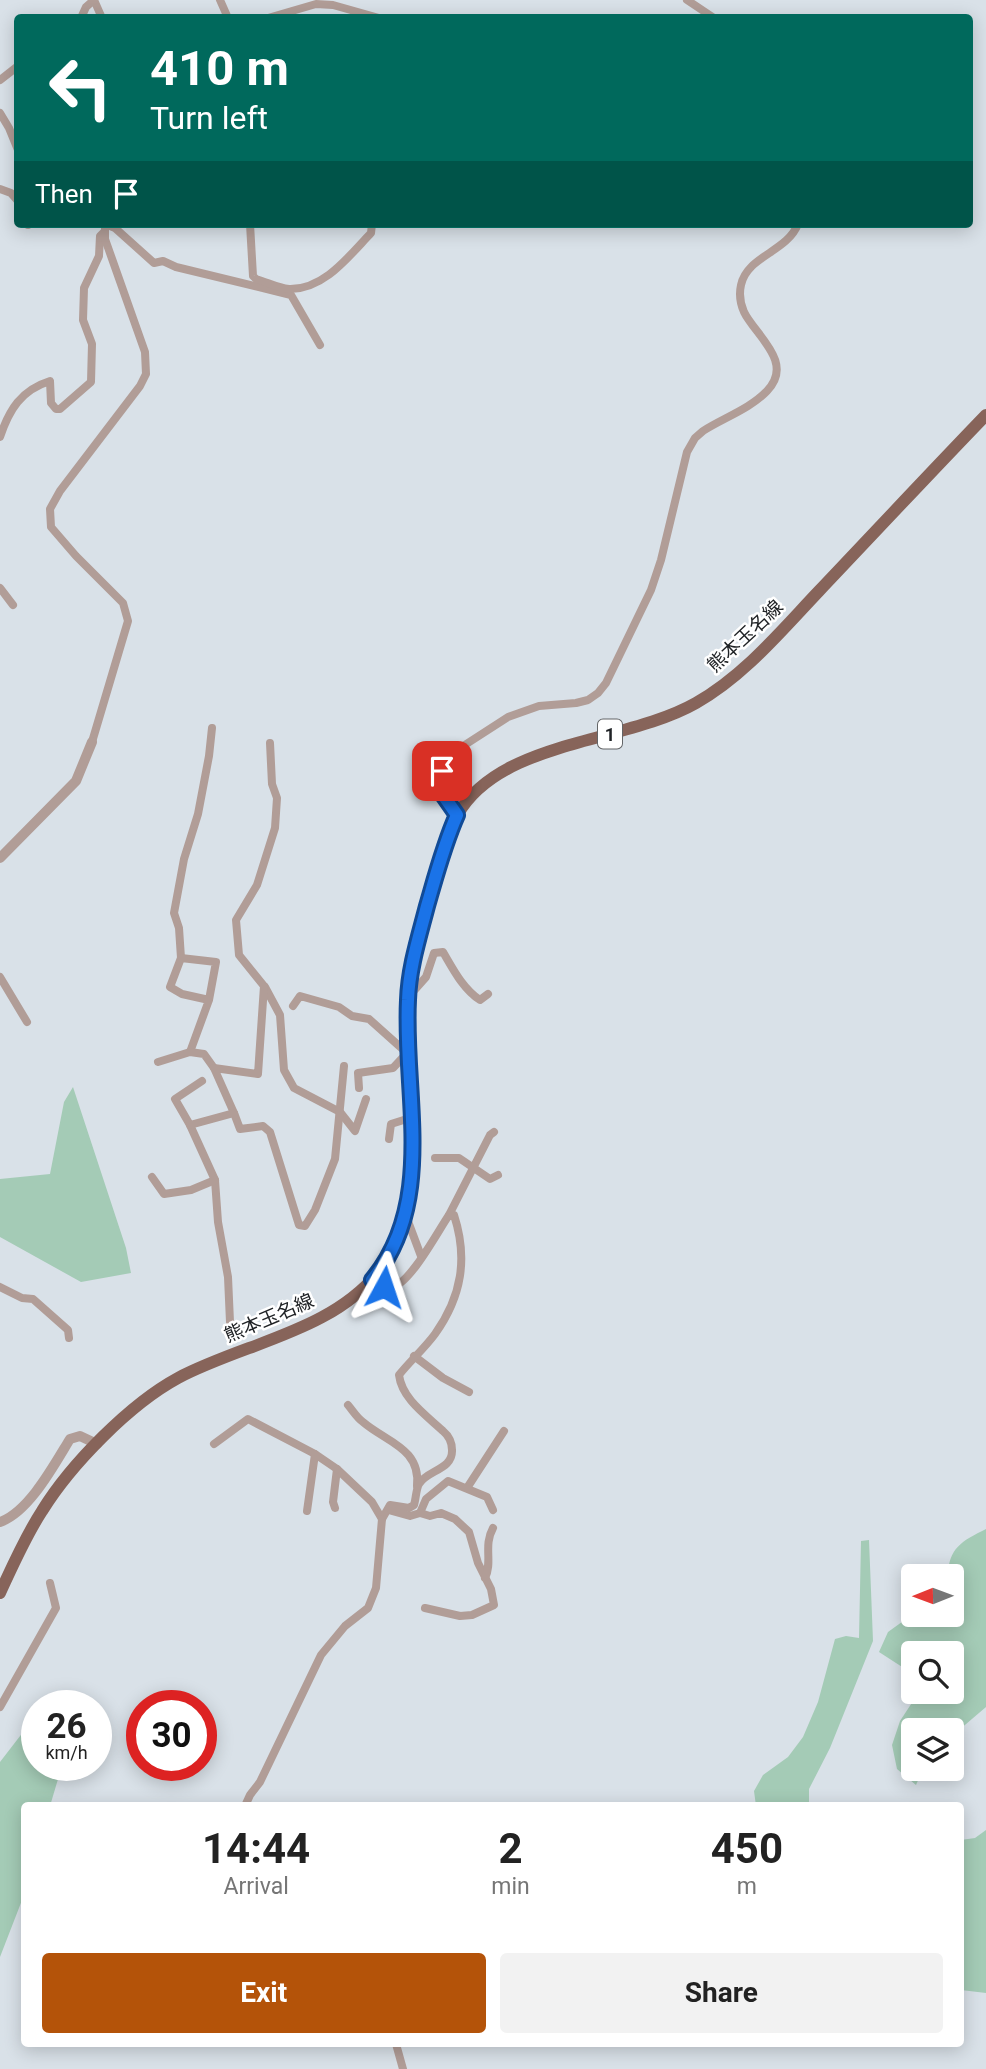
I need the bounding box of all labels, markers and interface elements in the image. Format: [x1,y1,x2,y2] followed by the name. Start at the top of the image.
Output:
[150,40,289,97] text: 410 m
[35,42,126,133] icon: left
[150,99,268,137] text: Turn left
[107,175,145,213] icon: arrive
[35,179,93,209] text: Then
[702,595,788,677] street label: 熊本玉名線
[598,720,622,748] road number: 1
[412,741,472,801] pin
[423,752,461,790] icon: arrive
[347,1250,421,1324] position arrow
[221,1289,317,1347] street label: 熊本玉名線
[901,1564,964,1628] north arrow
[901,1564,964,1781] map controls
[901,1641,964,1704] button: search
[126,1690,217,1781] speed limit sign: 30
[46,1706,87,1747] text: 26
[901,1718,964,1781] button: layers
[45,1742,88,1763] text: km/h
[202,1824,310,1873] text: 14:44
[498,1824,523,1873] text: 2
[711,1824,783,1873] text: 450
[223,1873,289,1900] text: Arrival
[491,1873,530,1900] text: min
[737,1873,757,1900] text: m
[42,1953,486,2033] button: Exit
[500,1953,943,2033] button: Share

